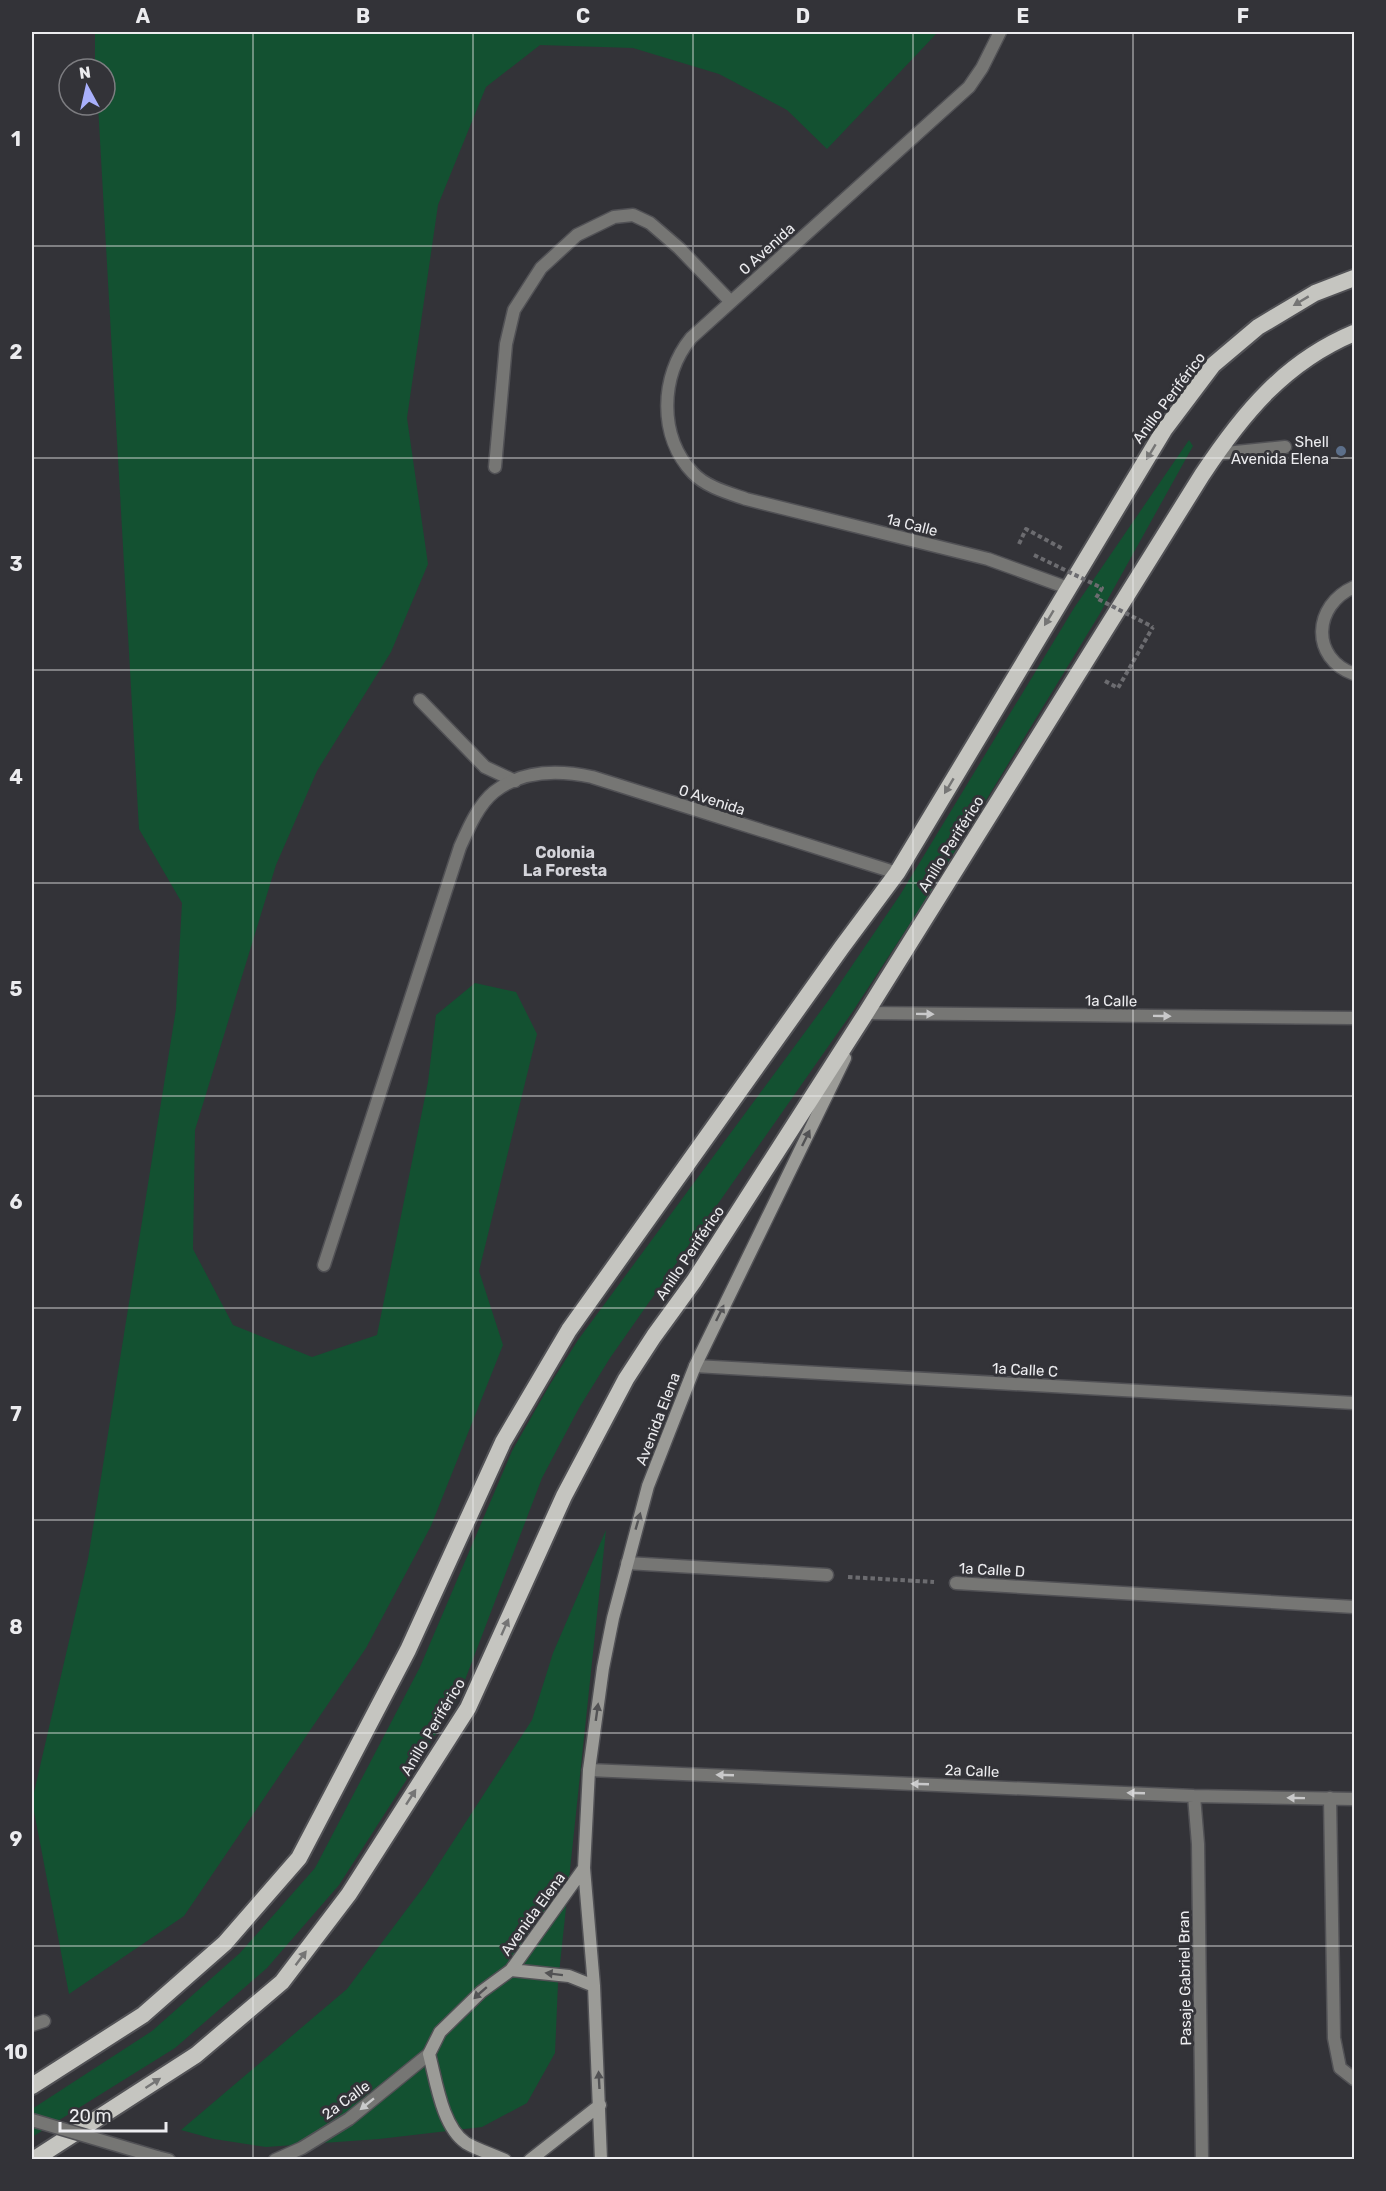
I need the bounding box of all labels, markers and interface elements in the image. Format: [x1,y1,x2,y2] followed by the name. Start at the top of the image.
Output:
[136,4,151,28] text: A
[356,4,370,28] text: B
[576,4,590,28] text: C
[796,4,810,28] text: D
[1017,4,1029,28] text: E
[1237,4,1249,28] text: F
[57,57,117,117] north arrow
[78,62,92,83] text: N
[11,127,21,151] text: 1
[735,219,799,279] street label: 0 Avenida
[1293,296,1309,307] one-way arrow
[10,340,23,364] text: 2
[1129,349,1209,447] street label: Anillo Periférico
[1231,433,1329,468] place label: Shell Avenida Elena
[1145,444,1156,460] one-way arrow
[1334,444,1348,458] marker: Shell Avenida Elena
[884,510,940,540] street label: 1a Calle
[9,552,23,576] text: 3
[1045,610,1055,627] one-way arrow
[9,765,23,789] text: 4
[944,778,955,794] one-way arrow
[677,781,747,819] street label: 0 Avenida
[914,793,988,895] street label: Anillo Periférico
[523,843,607,880] district label: Colonia La Foresta
[10,977,23,1001] text: 5
[1085,992,1137,1010] street label: 1a Calle
[915,1009,934,1019] one-way arrow
[1152,1012,1171,1021] one-way arrow
[801,1130,811,1147] one-way arrow
[9,1190,23,1214] text: 6
[652,1202,728,1304] street label: Anillo Periférico
[715,1305,724,1322] one-way arrow
[992,1359,1058,1381] street label: 1a Calle C
[632,1370,684,1468] street label: Avenida Elena
[10,1402,22,1426] text: 7
[634,1512,643,1530] one-way arrow
[958,1559,1026,1581] street label: 1a Calle D
[9,1615,23,1639] text: 8
[500,1617,510,1635] one-way arrow
[397,1675,469,1779] street label: Anillo Periférico
[593,1702,602,1721] one-way arrow
[944,1761,1000,1781] street label: 2a Calle
[716,1771,735,1780] one-way arrow
[911,1779,930,1788] one-way arrow
[406,1789,417,1805] one-way arrow
[1126,1789,1145,1798] one-way arrow
[1287,1793,1306,1803] one-way arrow
[10,1827,23,1851] text: 9
[497,1869,569,1959] street label: Avenida Elena
[1175,1910,1195,2046] street label: Pasaje Gabriel Bran
[294,1950,306,1965] one-way arrow
[544,1969,563,1978] one-way arrow
[473,1986,488,1999] one-way arrow
[4,2040,28,2064] text: 10
[594,2071,603,2090] one-way arrow
[144,2077,161,2088] one-way arrow
[319,2077,373,2123] street label: 2a Calle
[60,2095,166,2133] scale bar
[360,2097,375,2110] one-way arrow
[69,2105,111,2127] text: 20 m

